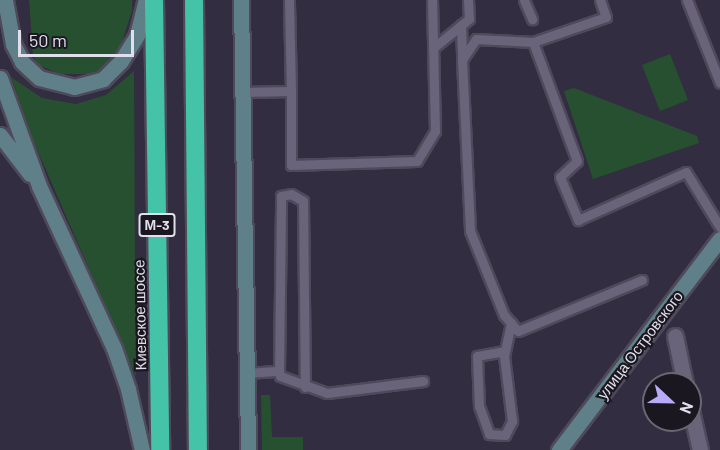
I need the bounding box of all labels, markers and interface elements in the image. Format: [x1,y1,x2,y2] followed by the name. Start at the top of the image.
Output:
[21,18,136,56] scale bar
[29,29,67,51] text: 50 m
[138,214,176,236] road number: М-3
[130,259,150,371] street label: Киевское шоссе
[593,287,687,403] street label: улица Островского
[642,372,702,432] north arrow
[677,400,698,417] text: N

